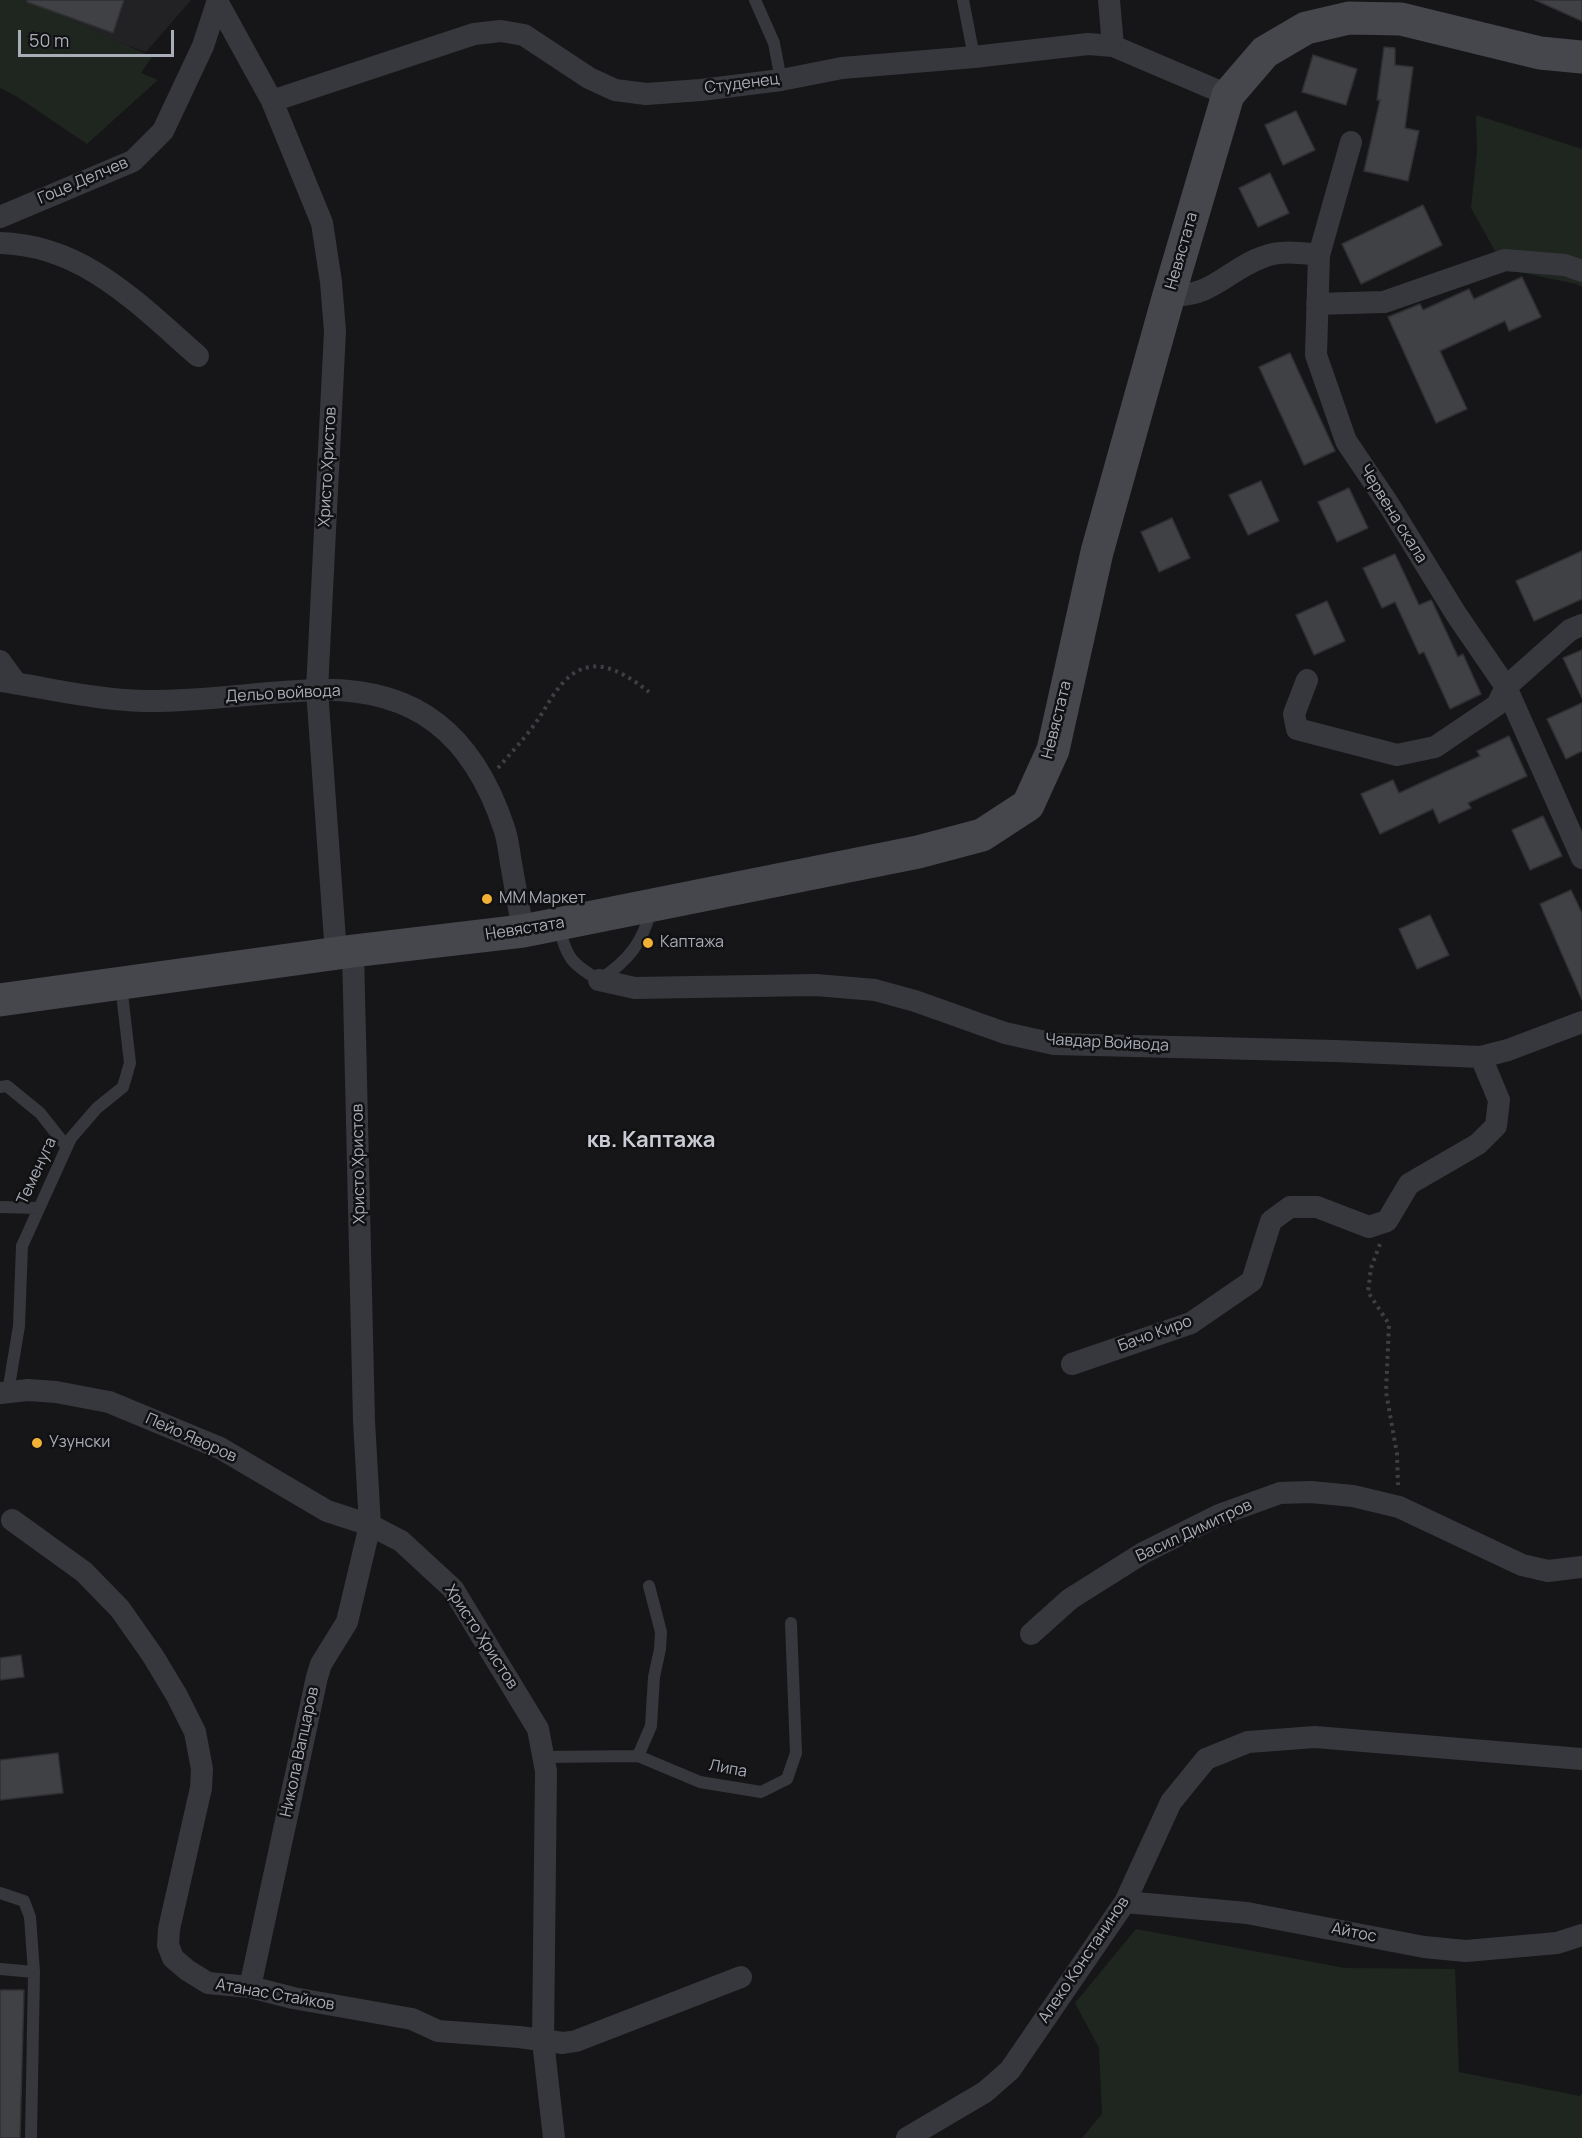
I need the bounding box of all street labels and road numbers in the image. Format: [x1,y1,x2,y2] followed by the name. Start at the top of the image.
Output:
[704,70,780,98] street label: Студенец
[35,153,131,209] street label: Гоце Делчев
[1162,210,1202,292] street label: Невястата
[315,406,341,528] street label: Христо Христов
[1355,461,1431,567] street label: Червена скала
[1038,679,1076,761] street label: Невястата
[225,681,341,707] street label: Дельо войвода
[484,913,566,945] street label: Невястата
[1045,1030,1169,1056] street label: Чавдар Войвода
[348,1104,370,1224] street label: Христо Христов
[13,1134,61,1208] street label: Теменуга
[1115,1312,1195,1356] street label: Бачо Киро
[142,1409,240,1467] street label: Пейо Яворов
[1133,1496,1255,1566] street label: Васил Димитров
[440,1581,522,1693] street label: Христо Христов
[277,1685,323,1819] street label: Никола Вапцаров
[707,1756,749,1782] street label: Липа
[1035,1893,1133,2027] street label: Алеко Констанинов
[1330,1919,1378,1947] street label: Айтос
[214,1975,336,2015] street label: Атанас Стайков

